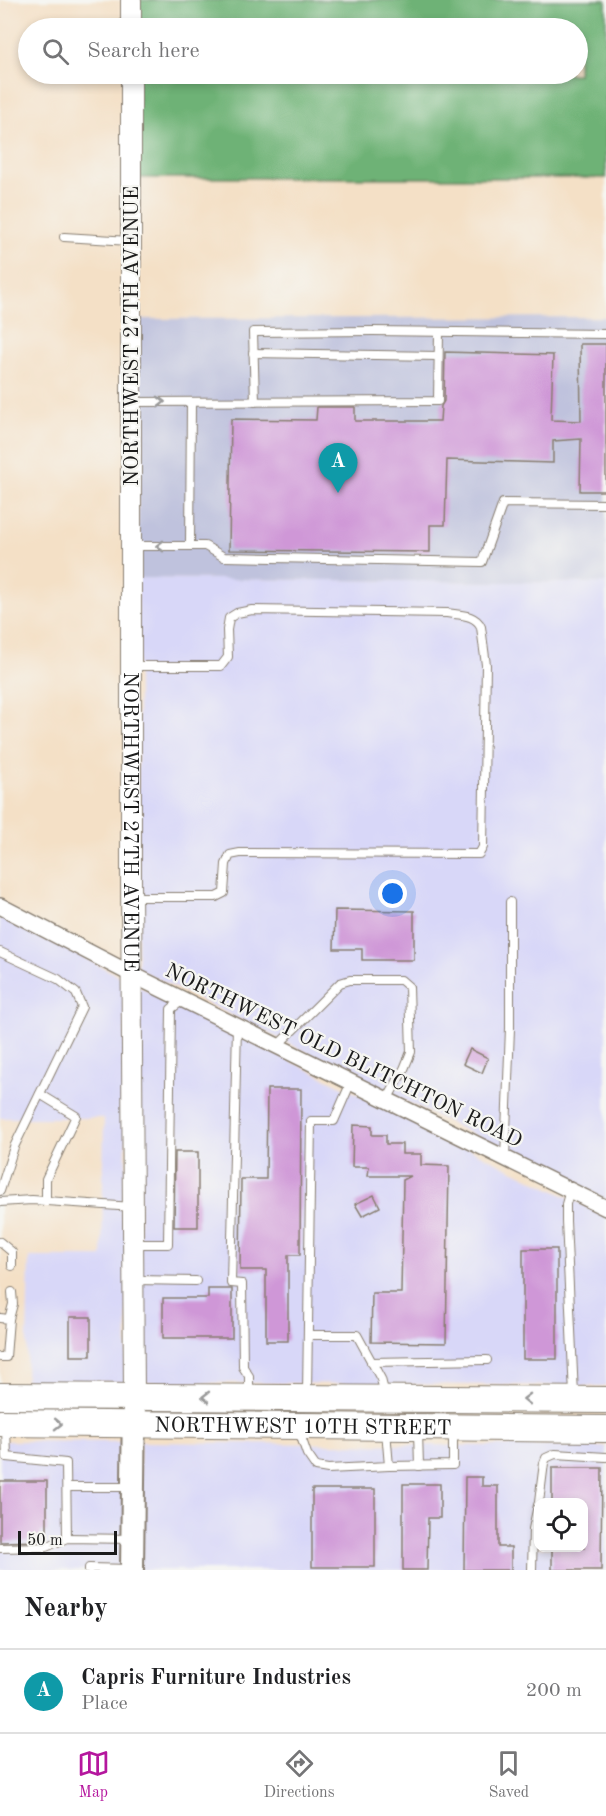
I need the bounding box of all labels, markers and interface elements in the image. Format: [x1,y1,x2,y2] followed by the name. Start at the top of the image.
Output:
[18,18,588,84] search box
[39,35,72,68] icon: search
[87,40,200,62] text: Search here
[122,186,143,486] street label: NORTHWEST 27TH AVENUE
[157,396,166,408] one-way arrow
[318,444,358,493] pin: A
[156,540,165,552] one-way arrow
[119,672,141,972] street label: NORTHWEST 27TH AVENUE
[378,879,407,908] your location
[162,960,525,1152] street label: NORTHWEST OLD BLITCHTON ROAD
[201,1391,210,1403] one-way arrow
[522,1393,531,1405] one-way arrow
[154,1416,452,1439] street label: NORTHWEST 10TH STREET
[54,1418,63,1430] one-way arrow
[534,1498,588,1552] map controls
[534,1498,588,1552] button: locate
[18,1528,117,1556] scale bar
[27,1533,63,1549] text: 50 m
[24,1596,108,1622] text: Nearby
[81,1667,351,1689] text: Capris Furniture Industries
[36,1681,51,1701] text: A
[526,1681,582,1701] text: 200 m
[81,1694,128,1714] text: Place
[77,1747,110,1803] tab: Map
[264,1747,335,1803] tab: Directions
[488,1747,529,1803] tab: Saved

